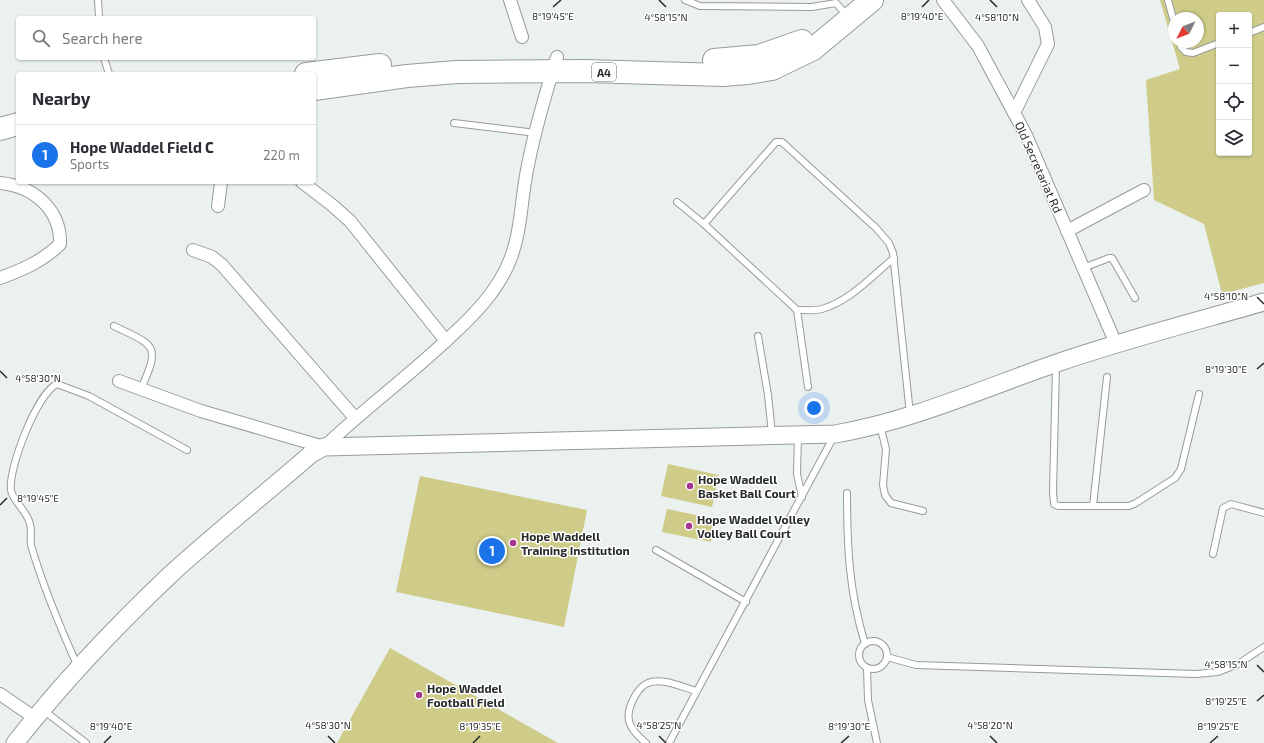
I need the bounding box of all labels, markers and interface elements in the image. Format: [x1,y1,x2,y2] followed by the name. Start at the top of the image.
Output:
[532,10,574,22] text: 8°19'45"E
[901,10,944,22] text: 8°19'40"E
[644,11,688,23] text: 4°58'15"N
[975,11,1019,23] text: 4°58'10"N
[1168,12,1204,48] north arrow
[1216,12,1252,156] map controls
[1216,12,1252,48] button: +
[16,16,316,60] search box
[30,27,52,49] icon: search
[62,29,143,47] text: Search here
[1216,48,1252,84] button: −
[592,63,616,81] road number: A4
[1216,84,1252,120] button: locate
[32,88,90,108] text: Nearby
[1013,119,1065,215] street label: Old Secretariat Rd
[1216,120,1252,156] button: layers
[70,138,214,156] text: Hope Waddel Field C
[42,147,48,163] text: 1
[263,147,300,163] text: 220 m
[70,156,109,172] text: Sports
[1204,290,1248,302] text: 4°58'10"N
[1205,363,1248,375] text: 8°19'30"E
[15,372,61,384] text: 4°58'30"N
[804,398,824,418] your location
[698,472,796,500] place label: Hope Waddell Basket Ball Court
[685,481,695,491] marker: Hope Waddell Basket Ball Court
[17,492,59,504] text: 8°19'45"E
[697,512,810,541] place label: Hope Waddel Volley Volley Ball Court
[684,521,694,531] marker: Hope Waddel Volley Volley Ball Court
[521,529,630,557] place label: Hope Waddell Training Institution
[479,536,505,566] pin: 1
[508,538,518,548] marker: Hope Waddell Training Institution
[1204,658,1248,670] text: 4°58'15"N
[427,681,505,709] place label: Hope Waddel Football Field
[414,690,424,700] marker: Hope Waddel Football Field
[1205,695,1247,707] text: 8°19'25"E
[305,719,351,731] text: 4°58'30"N
[637,719,681,731] text: 4°58'25"N
[967,719,1013,731] text: 4°58'20"N
[90,720,133,732] text: 8°19'40"E
[459,720,501,732] text: 8°19'35"E
[828,720,871,732] text: 8°19'30"E
[1197,720,1239,732] text: 8°19'25"E

